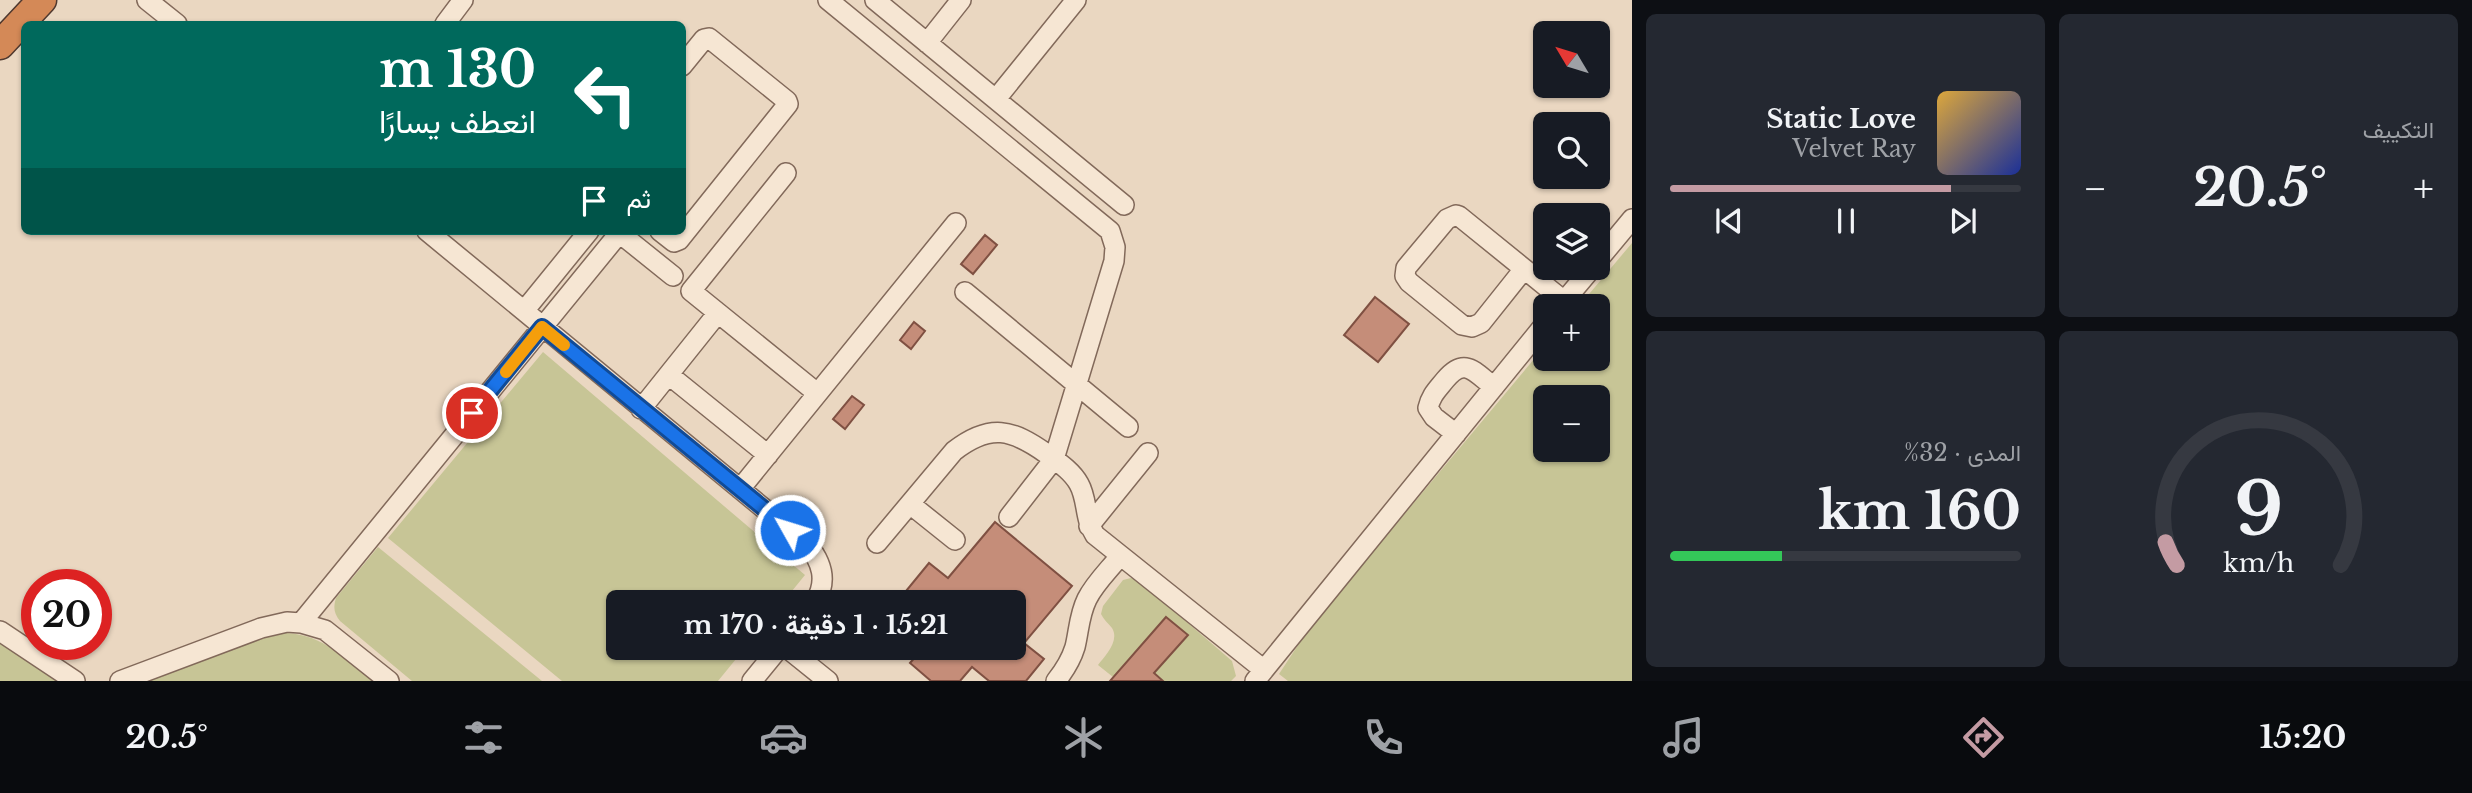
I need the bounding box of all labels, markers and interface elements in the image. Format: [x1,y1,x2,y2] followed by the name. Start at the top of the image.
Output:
[1533,21,1610,98] north arrow
[1533,21,1610,462] map controls
[379,39,536,100] text: 130 m
[560,49,651,140] icon: left
[379,102,536,142] text: انعطف يسارًا
[1766,103,1916,135] text: Static Love
[1533,112,1610,189] button: search
[2363,116,2434,144] text: التكييف
[1792,135,1916,163] text: Velvet Ray
[2193,156,2327,220] text: 20.5°
[2083,165,2107,212] text: −
[2413,165,2434,212] text: +
[575,182,613,220] icon: arrive
[627,183,651,215] text: ثم
[1710,202,1748,240] icon: previous
[1827,202,1865,240] icon: pause
[1944,202,1982,240] icon: next
[1533,203,1610,280] button: layers
[1533,294,1610,371] button: +
[442,383,502,443] pin
[1533,385,1610,462] button: −
[453,394,491,432] icon: arrive
[1904,439,2021,467] text: المدى · 32%
[2234,464,2283,555] text: 9
[1818,479,2021,543] text: 160 km
[753,493,827,567] position arrow
[2223,548,2294,579] text: km/h
[21,569,112,660] speed limit sign: 20
[684,609,948,641] text: 15:21 · 1 دقيقة · 170 m
[459,713,508,762] icon: filters
[759,713,808,762] icon: car
[1059,713,1108,762] icon: climate
[1359,713,1408,762] icon: phone
[1659,713,1708,762] icon: music
[1959,713,2008,762] icon: directions
[126,717,208,757] text: 20.5°
[2259,717,2346,757] text: 15:20

